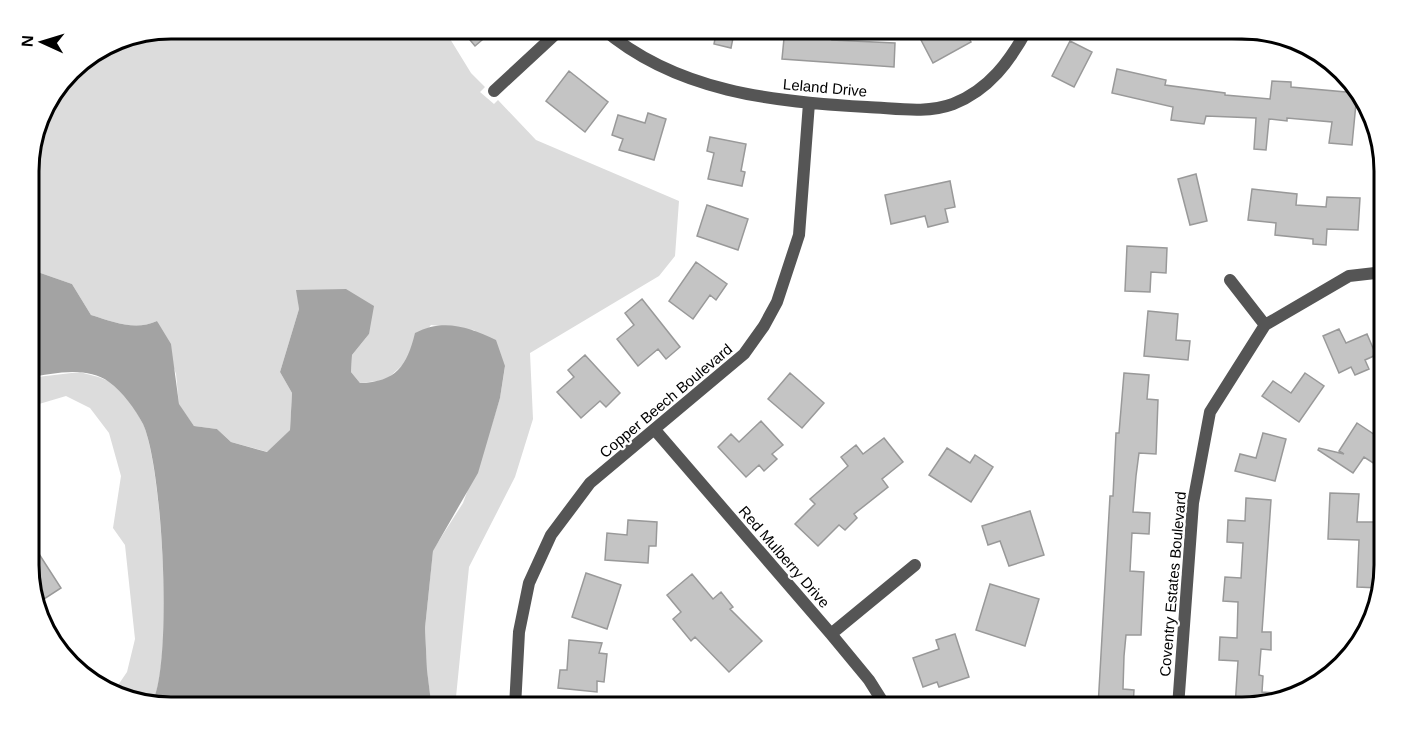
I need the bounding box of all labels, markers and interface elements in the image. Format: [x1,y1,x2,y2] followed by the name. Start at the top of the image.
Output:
[12,12,72,72] north arrow
[19,35,36,47] text: N
[782,75,868,100] street label: Leland Drive
[596,340,735,461] street label: Copper Beech Boulevard
[1156,491,1189,677] street label: Coventry Estates Boulevard
[736,502,833,611] street label: Red Mulberry Drive

